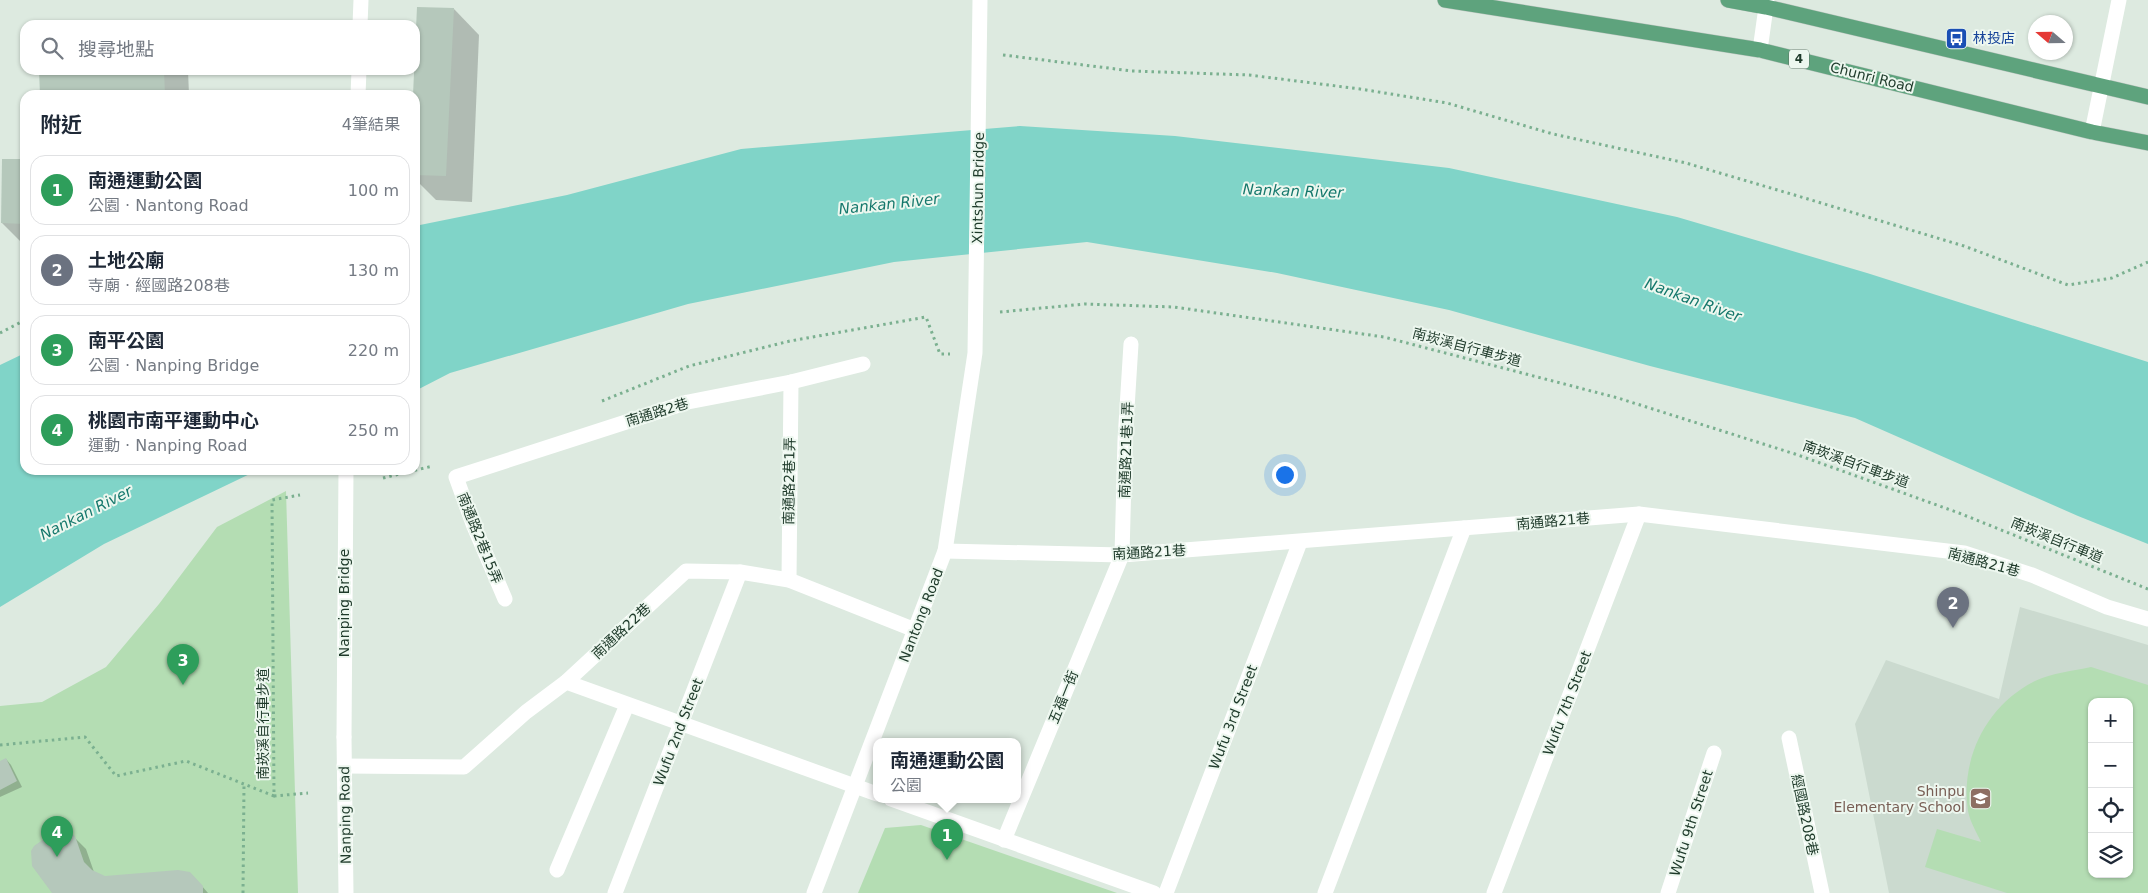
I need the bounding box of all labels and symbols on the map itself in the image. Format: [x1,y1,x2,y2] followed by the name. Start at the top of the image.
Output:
[2028,15,2073,60] north arrow
[1945,26,1969,50] bus stop icon: 林投店
[1973,30,2015,46] place label: 林投店
[1789,50,1809,68] road number: 4
[1829,59,1915,95] street label: Chunri Road
[969,132,987,244] street label: Xintshun Bridge
[1242,180,1345,202] water label: Nankan River
[838,190,941,218] water label: Nankan River
[1642,274,1744,326] water label: Nankan River
[1411,325,1523,369] street label: 南崁溪自行車步道
[624,395,690,429] street label: 南通路2巷
[1116,401,1136,499] street label: 南通路21巷1弄
[780,437,798,525] street label: 南通路2巷1弄
[1801,437,1911,491] street label: 南崁溪自行車步道
[1272,462,1298,488] your location
[37,482,136,544] water label: Nankan River
[454,490,506,586] street label: 南通路2巷15弄
[1516,510,1590,532] street label: 南通路21巷
[2009,514,2105,566] street label: 南崁溪自行車道
[1112,542,1186,562] street label: 南通路21巷
[1946,545,2022,579] street label: 南通路21巷
[336,549,352,657] street label: Nanping Bridge
[896,566,946,664] street label: Nantong Road
[1937,587,1969,628] pin: 2
[589,600,653,662] street label: 南通路22巷
[167,644,199,685] pin: 3
[1540,648,1594,758] street label: Wufu 7th Street
[1206,662,1260,772] street label: Wufu 3rd Street
[255,668,271,780] street label: 南崁溪自行車步道
[1045,668,1081,726] street label: 五福一街
[650,675,706,788] street label: Wufu 2nd Street
[336,766,354,864] street label: Nanping Road
[1666,767,1716,878] street label: Wufu 9th Street
[1789,773,1821,857] street label: 經國路208巷
[1833,783,1965,815] place label: Shinpu Elementary School
[1969,787,1993,811] school or university icon: Shinpu Elementary School
[41,816,73,857] pin: 4
[931,819,963,860] pin: 1

